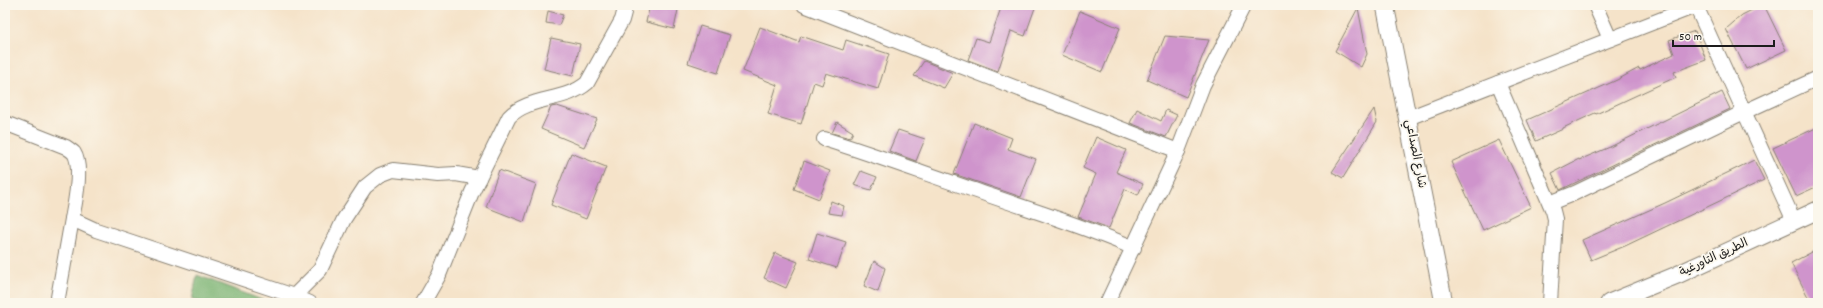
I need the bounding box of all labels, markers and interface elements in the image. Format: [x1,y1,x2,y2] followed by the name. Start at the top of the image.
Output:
[1673,22,1774,48] scale bar
[1679,29,1702,46] text: 50 m
[1399,118,1430,190] street label: شارع الصداعي
[1677,235,1751,281] street label: الطريق التاورغية

